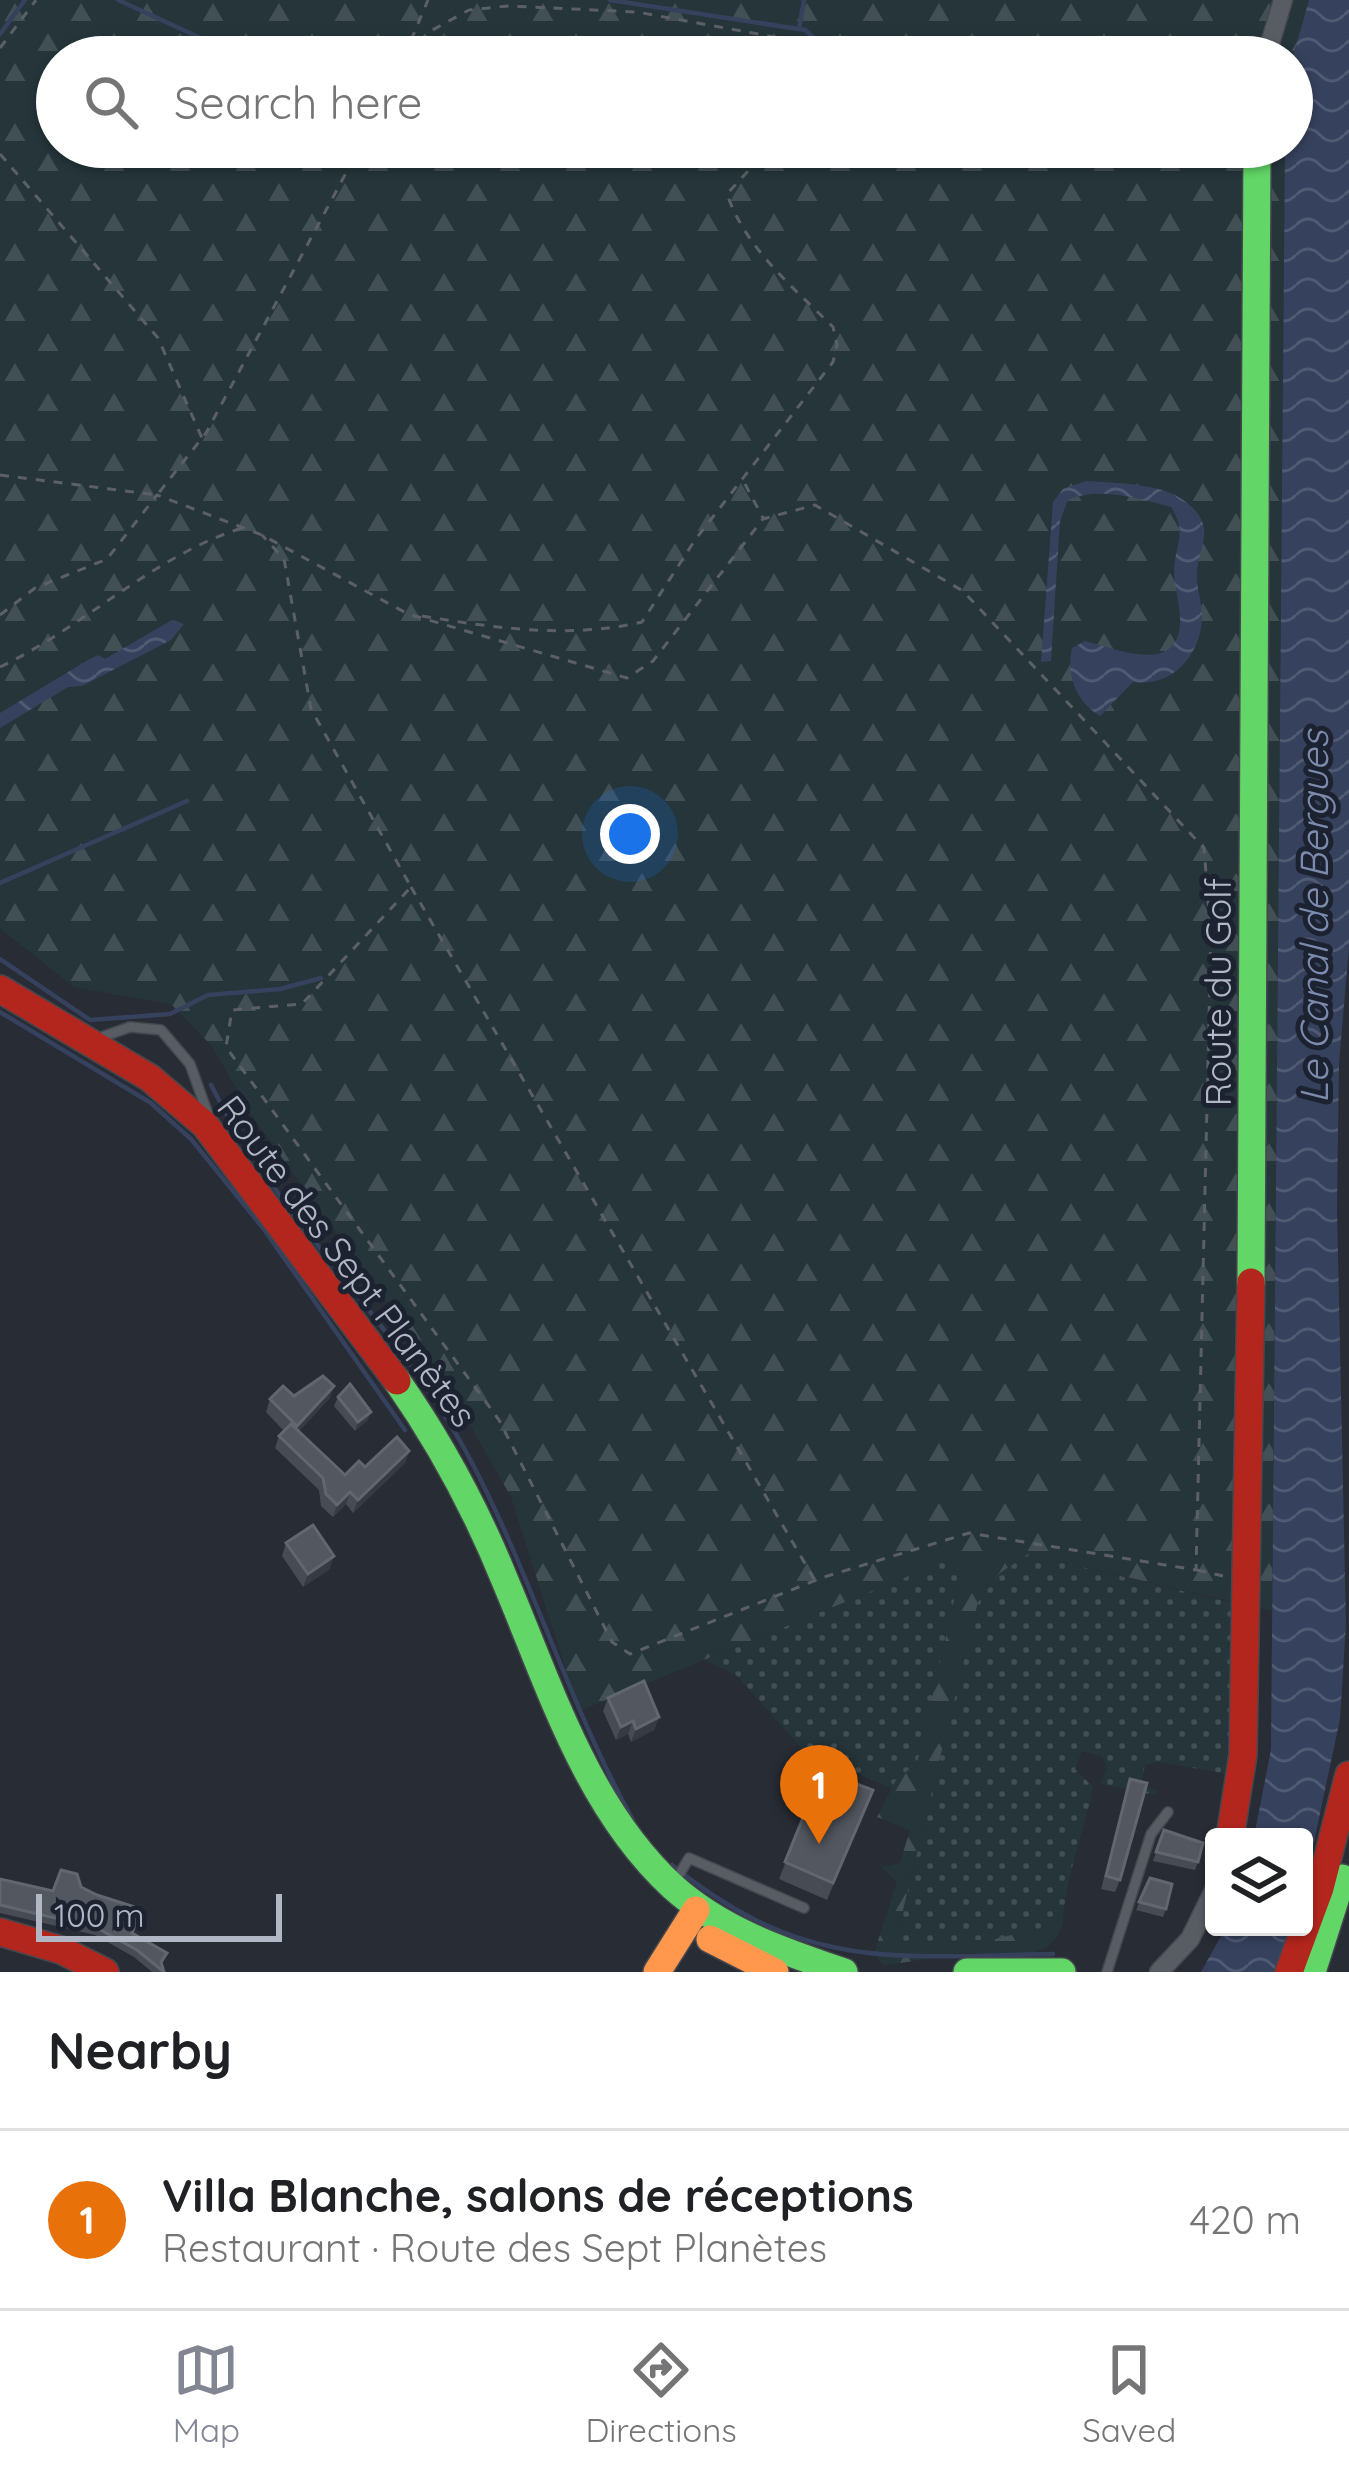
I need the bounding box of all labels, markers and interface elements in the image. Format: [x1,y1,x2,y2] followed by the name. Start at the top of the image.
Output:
[36,36,1313,168] search box
[78,69,144,135] icon: search
[174,74,422,130] text: Search here
[1289,728,1338,1104] water label: Le Canal de Bergues
[600,804,660,864] your location
[1195,877,1240,1107] street label: Route du Golf
[208,1086,487,1435] street label: Route des Sept Planètes
[780,1745,858,1844] pin: 1
[1205,1828,1313,1936] map controls
[1205,1828,1313,1936] button: layers
[36,1888,282,1941] scale bar
[54,1894,145,1935] text: 100 m
[48,2018,232,2082] text: Nearby
[162,2167,914,2223] text: Villa Blanche, salons de réceptions
[79,2195,95,2244] text: 1
[1189,2195,1301,2244] text: 420 m
[162,2223,827,2272] text: Restaurant · Route des Sept Planètes
[173,2337,240,2450] tab: Map
[585,2337,737,2450] tab: Directions
[1082,2337,1176,2450] tab: Saved

